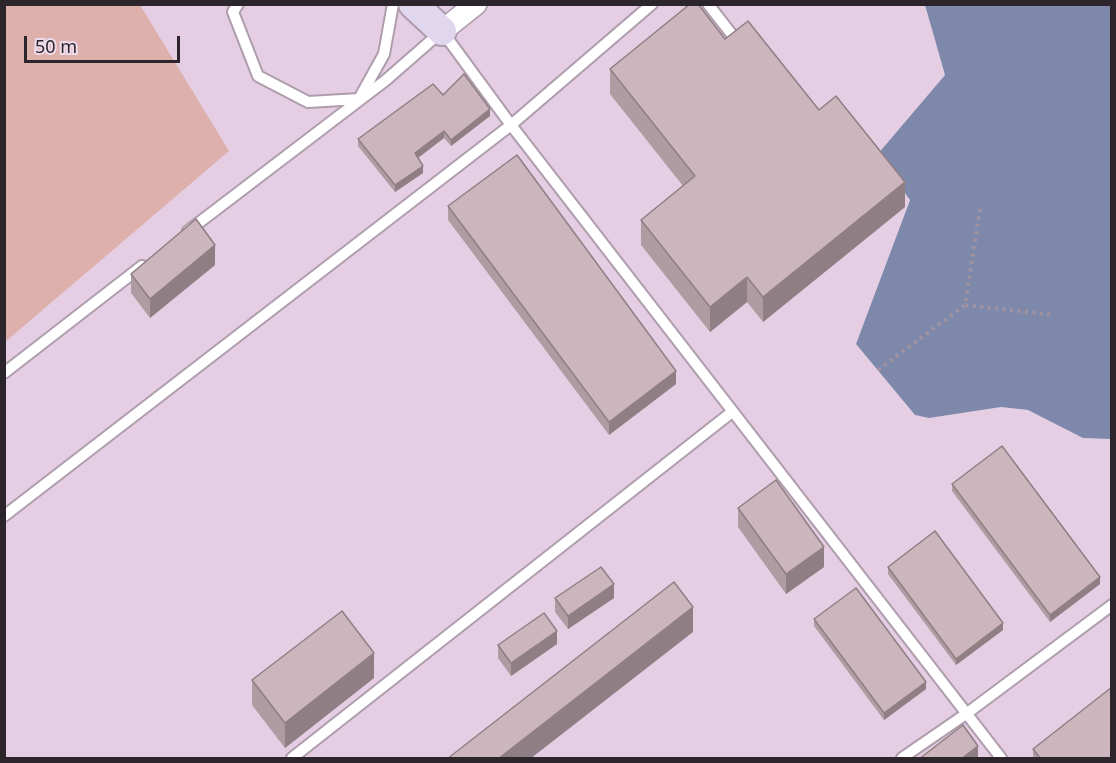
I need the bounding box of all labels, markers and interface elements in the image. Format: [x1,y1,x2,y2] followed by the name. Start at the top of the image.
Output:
[27,24,183,62] scale bar
[35,34,77,58] text: 50 m

